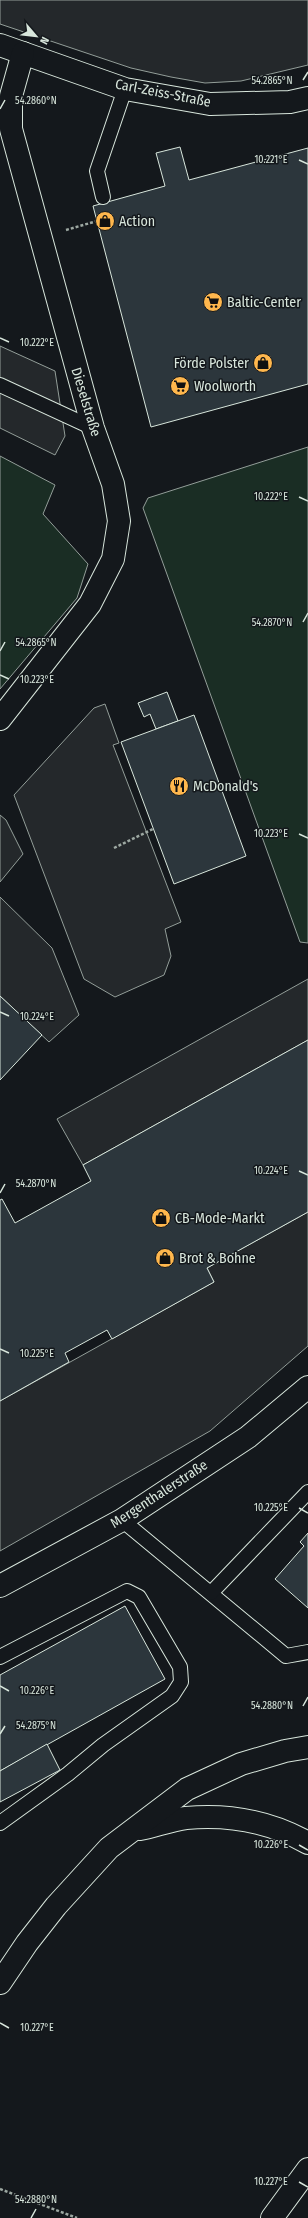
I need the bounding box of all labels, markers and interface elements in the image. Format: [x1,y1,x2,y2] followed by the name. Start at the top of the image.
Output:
[16,16,56,56] north arrow
[37,34,52,46] text: N
[114,75,212,111] street label: Carl-Zeiss-Straße
[251,75,293,87] text: 54.2865°N
[15,95,57,107] text: 54.2860°N
[254,154,288,166] text: 10.221°E
[94,210,116,232] shop icon: Action
[119,213,155,230] place label: Action
[202,291,224,313] supermarket icon: Baltic-Center
[227,294,301,311] place label: Baltic-Center
[20,337,54,349] text: 10.222°E
[252,352,274,374] shop icon: Förde Polster
[174,355,249,372] place label: Förde Polster
[67,365,105,439] street label: Dieselstraße
[169,375,191,397] supermarket icon: Woolworth
[194,378,256,395] place label: Woolworth
[254,491,288,503] text: 10.222°E
[252,617,292,629] text: 54.2870°N
[15,637,57,649] text: 54.2865°N
[20,674,54,686] text: 10.223°E
[168,775,190,797] restaurant icon: McDonald's
[193,778,258,795] place label: McDonald's
[254,828,288,840] text: 10.223°E
[20,1011,54,1023] text: 10.224°E
[254,1165,288,1177] text: 10.224°E
[16,1178,56,1190] text: 54.2870°N
[150,1207,172,1229] shop icon: CB-Mode-Markt
[175,1210,265,1227] place label: CB-Mode-Markt
[154,1247,176,1269] shop icon: Brot & Bohne
[179,1250,256,1267] place label: Brot & Bohne
[20,1348,54,1360] text: 10.225°E
[107,1456,211,1532] street label: Mergenthalerstraße
[254,1502,288,1514] text: 10.225°E
[20,1685,54,1697] text: 10.226°E
[251,1700,293,1712] text: 54.2880°N
[16,1720,56,1732] text: 54.2875°N
[254,1839,288,1851] text: 10.226°E
[20,2022,54,2034] text: 10.227°E
[254,2176,288,2188] text: 10.227°E
[15,2194,57,2206] text: 54.2880°N

